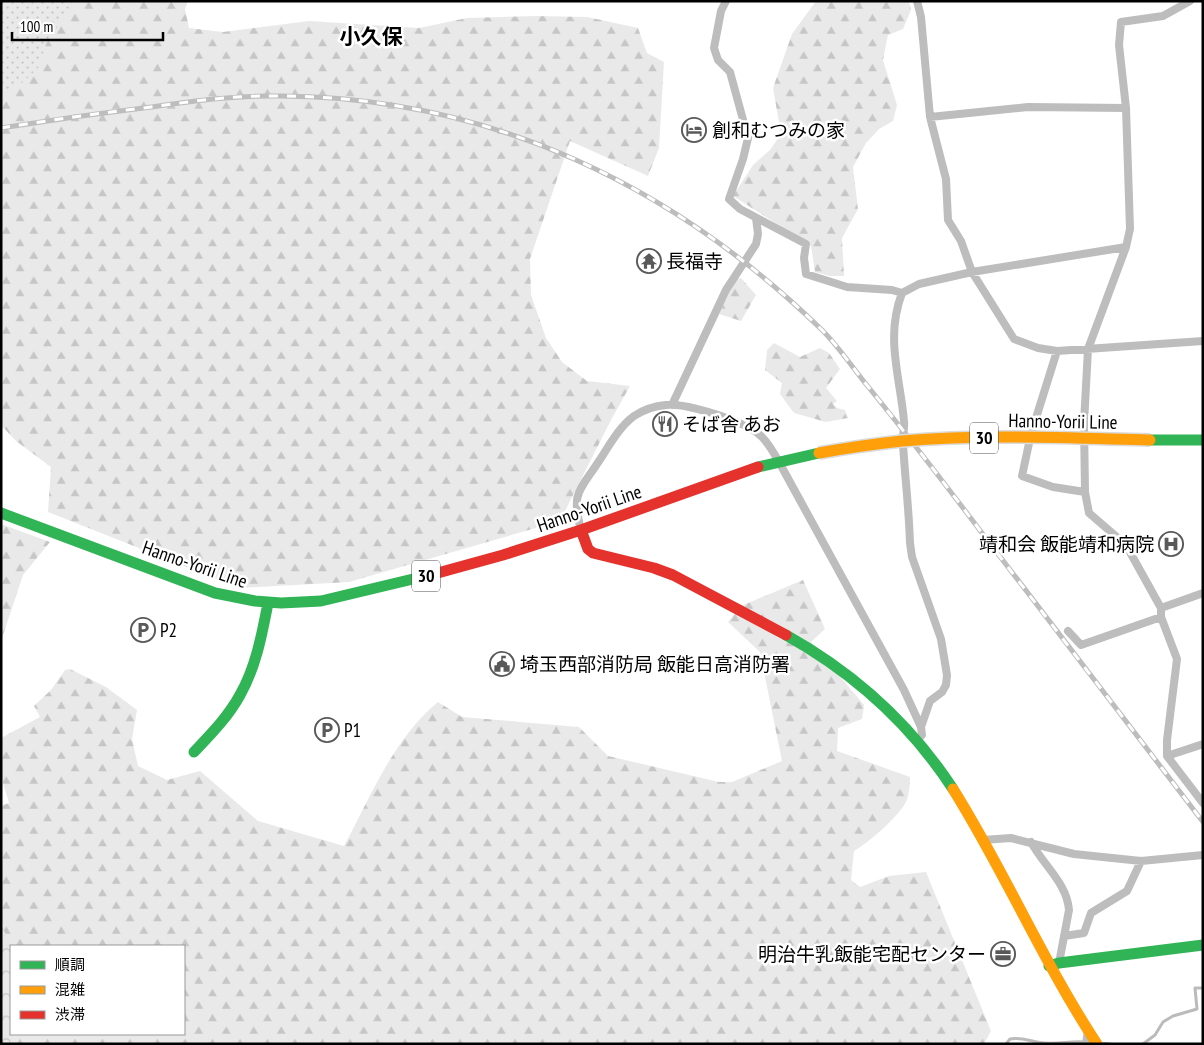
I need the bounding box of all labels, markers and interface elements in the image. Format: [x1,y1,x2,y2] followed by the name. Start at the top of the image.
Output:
[12,10,164,42] scale bar
[20,17,53,36] text: 100 m
[340,23,403,50] district label: 小久保
[681,117,707,143] hotel icon: 創和むつみの家
[712,118,845,142] place label: 創和むつみの家
[636,248,662,274] temple icon: 長福寺
[666,249,723,273] place label: 長福寺
[1008,408,1118,434] street label: Hanno-Yorii Line
[652,411,678,437] restaurant icon: そば舎 あお
[682,412,781,436] place label: そば舎 あお
[970,422,998,453] road number: 30
[533,479,645,537] street label: Hanno-Yorii Line
[1158,531,1184,557] hospital icon: 靖和会 飯能靖和病院
[979,532,1154,556] place label: 靖和会 飯能靖和病院
[139,535,251,593] street label: Hanno-Yorii Line
[412,560,440,592] road number: 30
[130,617,156,643] parking icon: P2
[160,618,177,642] place label: P2
[489,651,515,677] public building icon: 埼玉西部消防局 飯能日高消防署
[520,652,790,676] place label: 埼玉西部消防局 飯能日高消防署
[314,717,340,743] parking icon: P1
[344,718,361,742] place label: P1
[990,941,1016,967] office icon: 明治牛乳飯能宅配センター
[758,942,986,966] place label: 明治牛乳飯能宅配センター
[10,945,185,1035] legend
[55,955,85,974] text: 順調
[55,980,85,999] text: 混雑
[55,1005,85,1024] text: 渋滞

